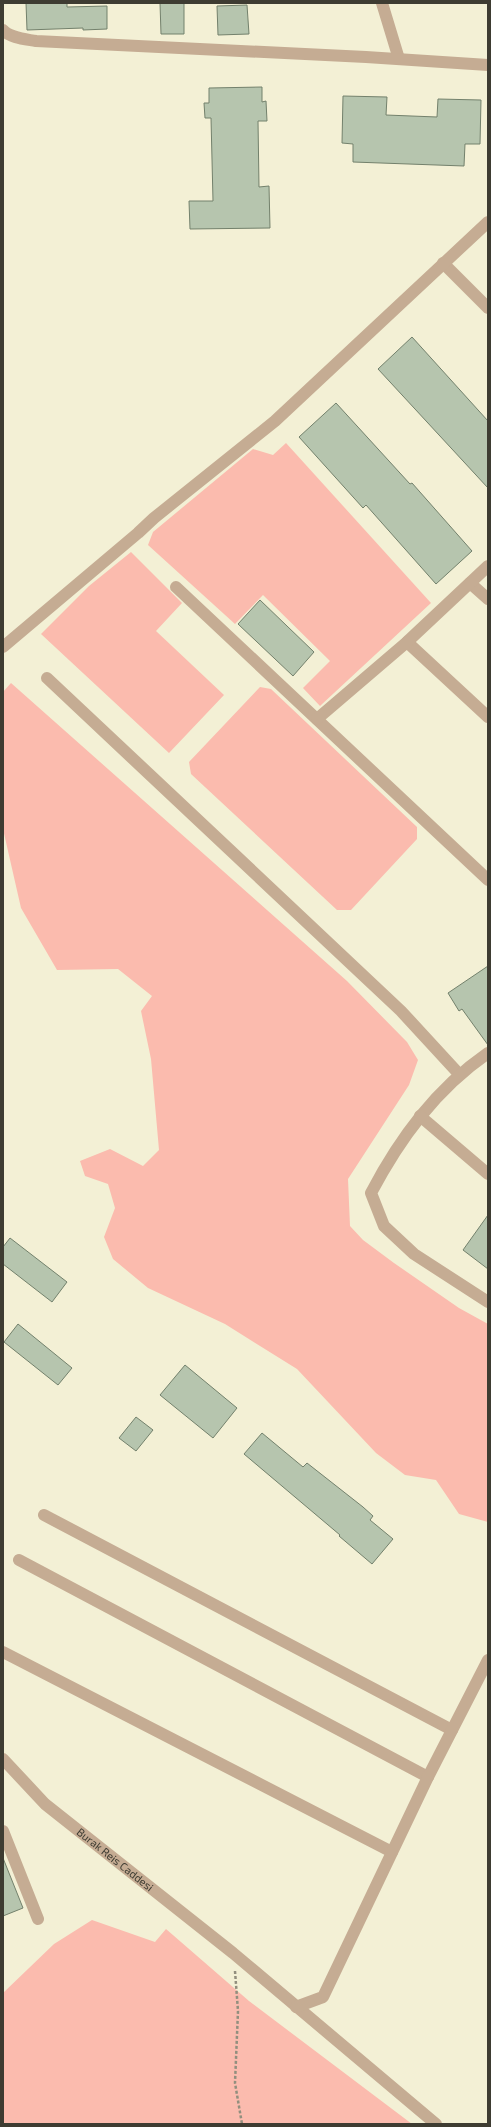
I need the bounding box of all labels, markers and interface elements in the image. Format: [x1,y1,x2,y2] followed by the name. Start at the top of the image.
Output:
[74,1825,156,1894] street label: Burak Reis Caddesi

